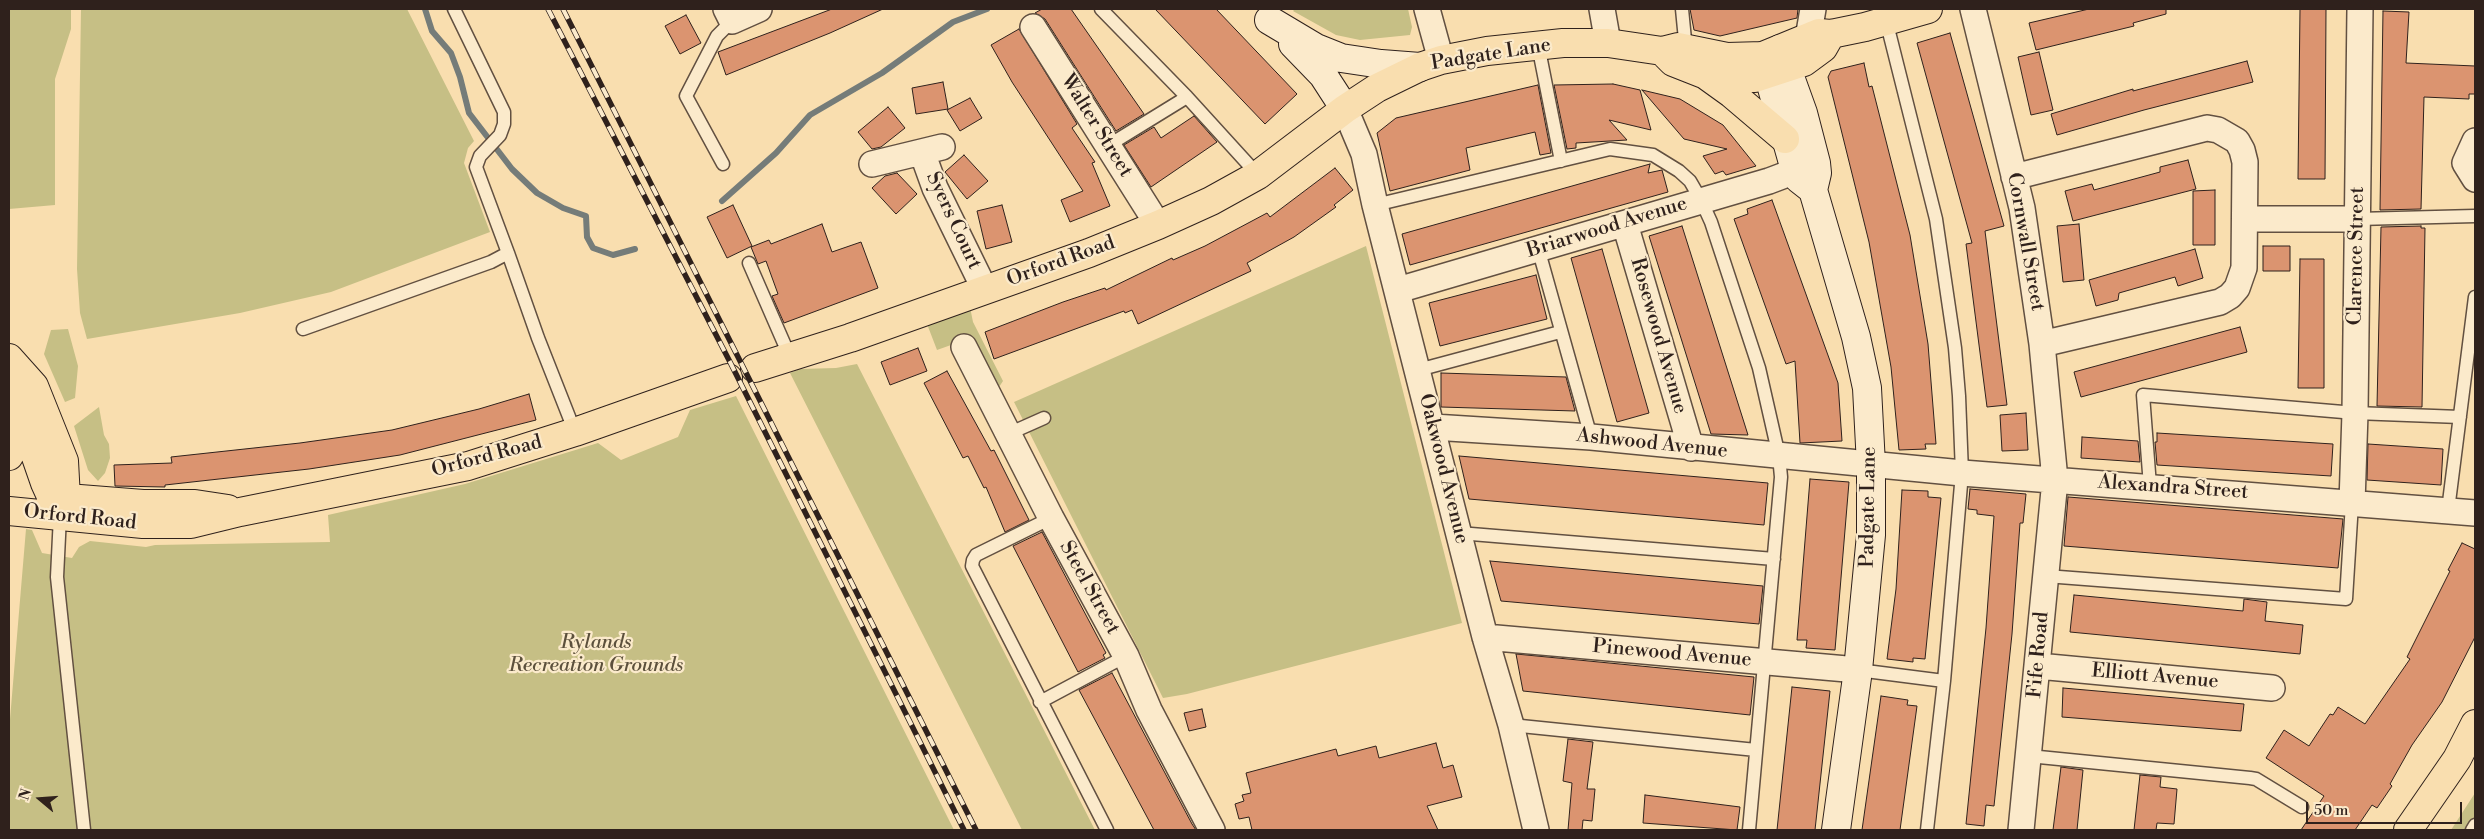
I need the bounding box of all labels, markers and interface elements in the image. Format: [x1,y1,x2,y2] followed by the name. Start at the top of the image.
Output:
[1429,34,1553,76] street label: Padgate Lane
[1055,70,1137,182] street label: Walter Street
[920,168,986,274] street label: Syers Court
[2001,171,2049,313] street label: Cornwall Street
[2344,186,2370,326] street label: Clarence Street
[1524,192,1690,264] street label: Briarwood Avenue
[1004,231,1118,293] street label: Orford Road
[1624,255,1692,417] street label: Rosewood Avenue
[1413,392,1473,546] street label: Oakwood Avenue
[1575,424,1729,464] street label: Ashwood Avenue
[429,431,545,483] street label: Orford Road
[1856,446,1882,568] street label: Padgate Lane
[2097,471,2249,505] street label: Alexandra Street
[22,500,138,536] street label: Orford Road
[1054,537,1124,639] street label: Steel Street
[2023,611,2055,699] street label: Fife Road
[509,631,683,678] park label: Rylands Recreation Grounds
[1591,635,1753,673] street label: Pinewood Avenue
[2090,659,2220,695] street label: Elliott Avenue
[15,774,65,824] north arrow
[15,786,36,802] text: N
[2309,792,2465,824] scale bar
[2314,801,2348,820] text: 50 m

